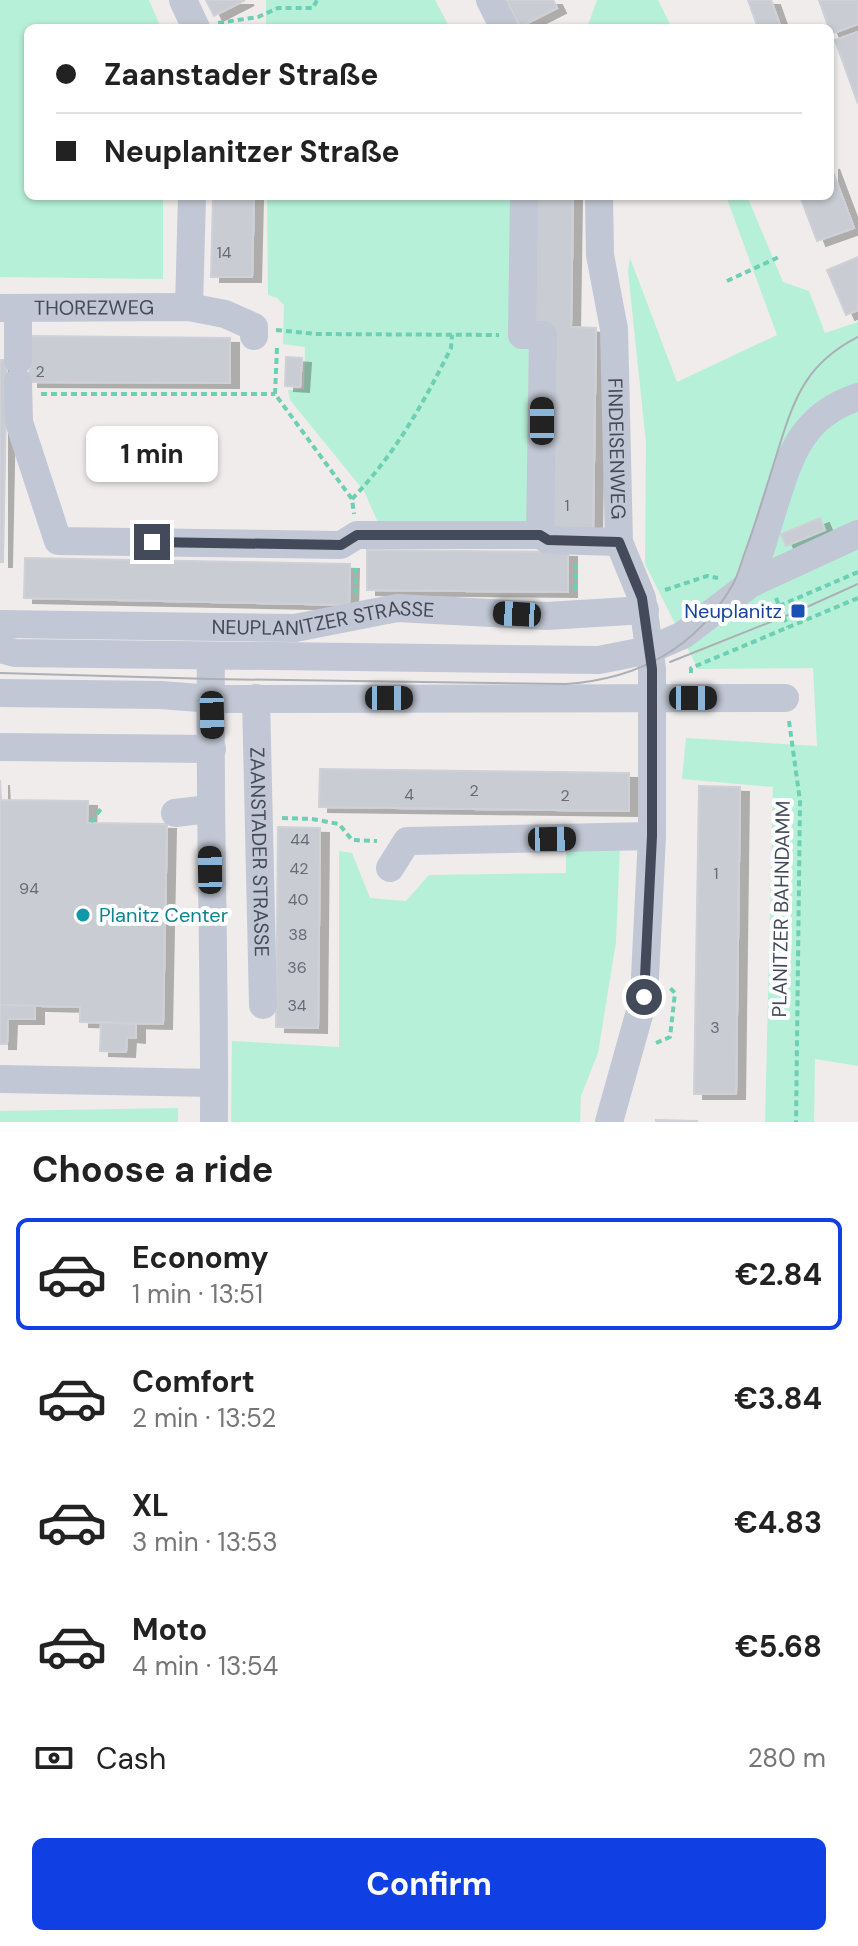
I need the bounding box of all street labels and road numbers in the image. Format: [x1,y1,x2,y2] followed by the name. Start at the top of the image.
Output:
[34,294,154,321] street label: THOREZWEG
[602,378,631,520] street label: FINDEISENWEG
[211,595,435,641] street label: NEUPLANITZER STRASSE
[244,747,275,957] street label: ZAANSTADER STRASSE
[766,800,796,1018] street label: PLANITZER BAHNDAMM

